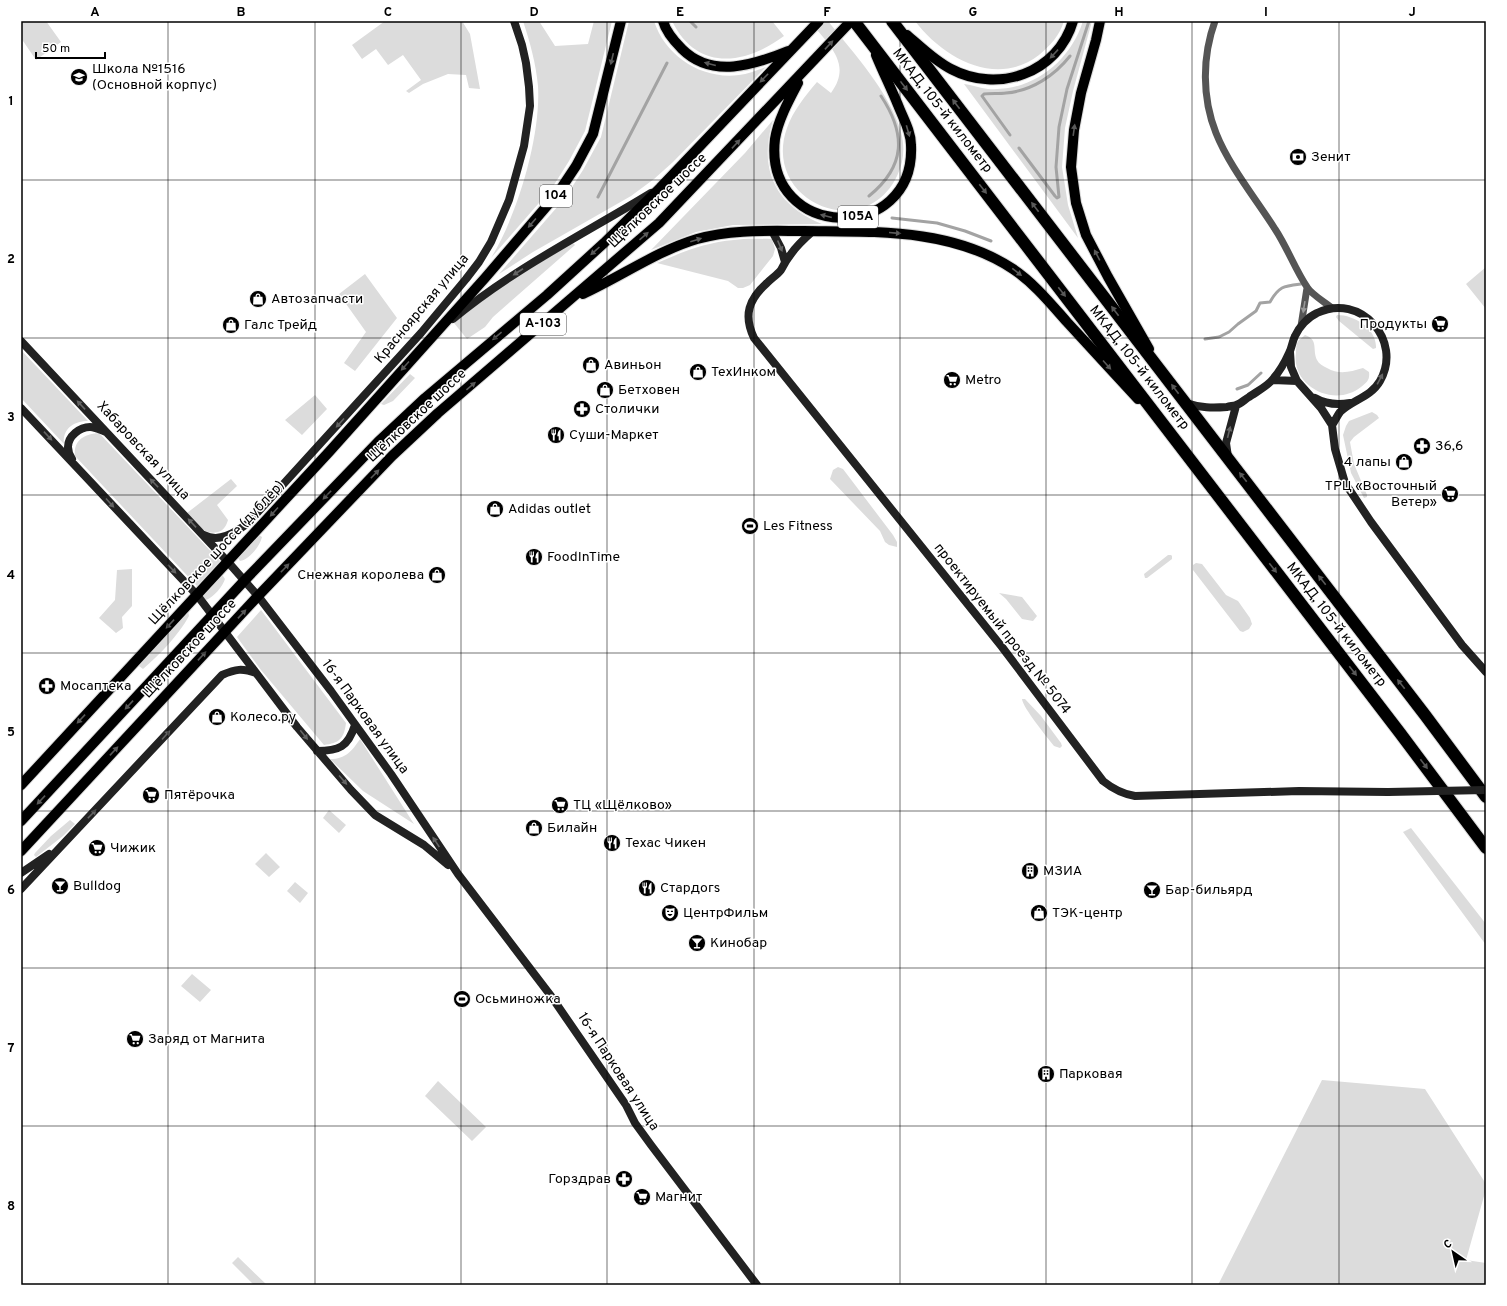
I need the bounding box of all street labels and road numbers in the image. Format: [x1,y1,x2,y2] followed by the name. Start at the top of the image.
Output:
[888,45,996,177] street label: МКАД, 105-й километр
[605,150,711,252] street label: Щёлковское шоссе
[540,185,572,207] road number: 104
[838,206,878,228] road number: 105A
[371,251,473,367] street label: Красноярская улица
[1085,302,1193,434] street label: МКАД, 105-й километр
[520,313,566,335] road number: А-103
[364,366,470,466] street label: Щёлковское шоссе
[93,398,193,504] street label: Хабаровская улица
[145,477,289,629] street label: Щёлковское шоссе (дублёр)
[930,540,1074,718] street label: проектируемый проезд № 5074
[1282,559,1390,691] street label: МКАД, 105-й километр
[140,596,240,702] street label: Щёлковское шоссе
[318,656,412,778] street label: 16-я Парковая улица
[573,1010,663,1134] street label: 16-я Парковая улица

